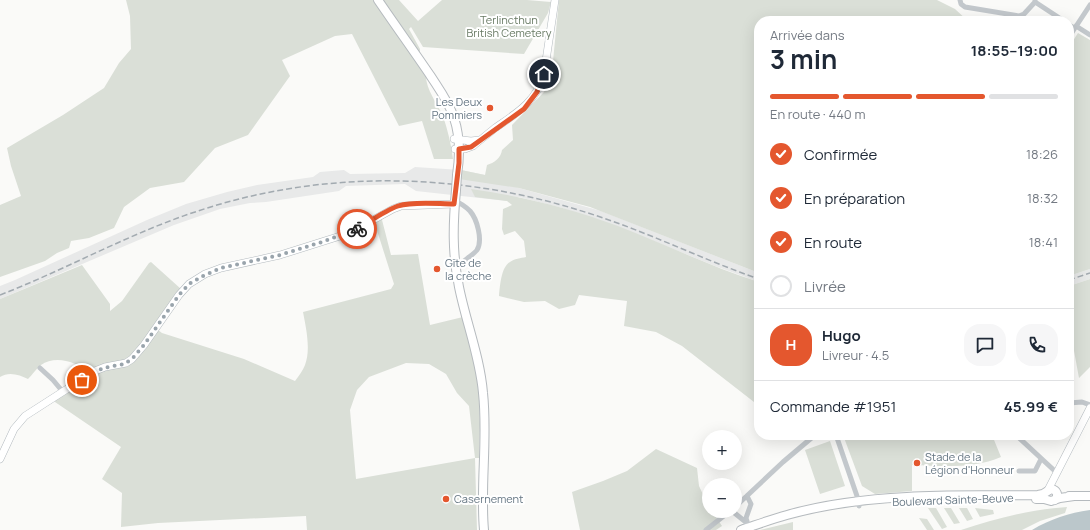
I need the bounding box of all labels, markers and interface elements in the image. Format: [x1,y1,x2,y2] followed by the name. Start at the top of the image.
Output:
[467,12,552,40] park label: Terlincthun British Cemetery
[770,26,845,44] text: Arrivée dans
[971,40,1058,61] text: 18:55–19:00
[770,41,837,77] text: 3 min
[527,57,561,91] pin
[533,63,555,85] icon: home
[432,94,482,122] place label: Les Deux Pommiers
[485,103,495,113] marker: Les Deux Pommiers
[770,105,865,123] text: En route · 440 m
[770,143,792,165] icon: check
[804,144,877,165] text: Confirmée
[1026,145,1058,163] text: 18:26
[770,187,792,209] icon: check
[804,188,905,209] text: En préparation
[1027,189,1058,207] text: 18:32
[337,209,377,249] courier
[346,218,368,240] icon: bike
[770,231,792,253] icon: check
[804,232,862,253] text: En route
[1029,233,1058,251] text: 18:41
[445,255,492,283] place label: Gîte de la crèche
[432,264,442,274] marker: Gîte de la crèche
[804,276,846,297] text: Livrée
[964,324,1006,366] button: chat
[1016,324,1058,366] button: phone
[822,325,861,346] text: Hugo
[786,334,796,355] text: H
[822,346,889,364] text: Livreur · 4.5
[65,363,99,397] pin
[71,369,93,391] icon: bag
[770,396,896,417] text: Commande #1951
[1004,396,1058,417] text: 45.99 €
[702,430,742,518] map controls
[702,430,742,470] button: +
[925,449,1014,477] place label: Stade de la Légion d'Honneur
[912,458,922,468] marker: Stade de la Légion d'Honneur
[702,478,742,518] button: −
[892,490,1014,509] street label: Boulevard Sainte-Beuve
[454,491,523,506] place label: Casernement
[441,494,451,504] marker: Casernement

